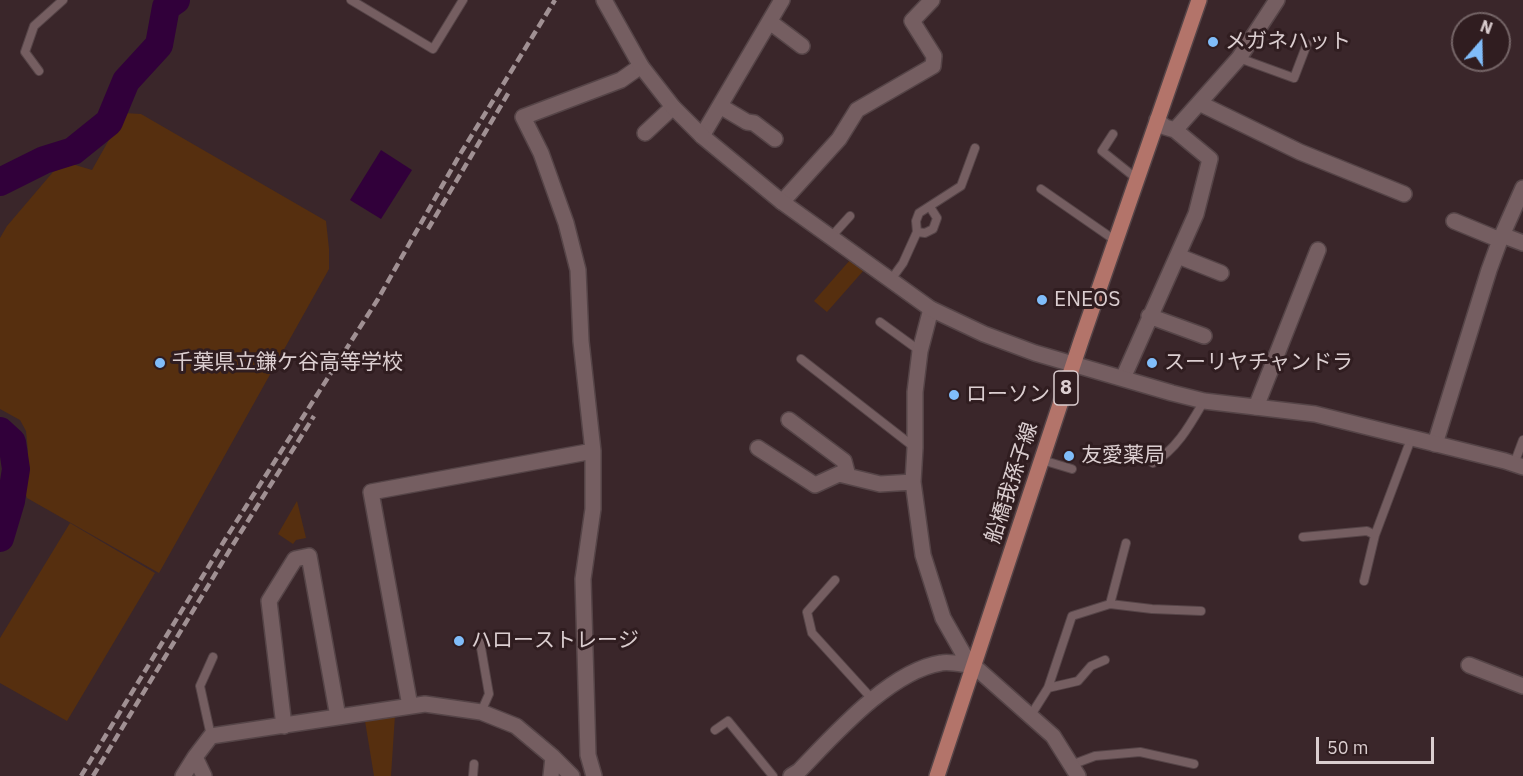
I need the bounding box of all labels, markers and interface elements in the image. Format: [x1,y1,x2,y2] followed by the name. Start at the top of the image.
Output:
[1451,12,1511,72] north arrow
[1478,16,1495,38] text: N
[1225,29,1351,55] place label: メガネハット
[1206,35,1220,49] marker: メガネハット
[1054,287,1120,313] place label: ENEOS
[1035,293,1049,307] marker: ENEOS
[172,350,403,376] place label: 千葉県立鎌ケ谷高等学校
[1164,350,1353,376] place label: スーリヤチャンドラ
[153,356,167,370] marker: 千葉県立鎌ケ谷高等学校
[1145,356,1159,370] marker: スーリヤチャンドラ
[1054,371,1078,405] road number: 8
[966,382,1050,408] place label: ローソン
[947,388,961,402] marker: ローソン
[981,419,1043,547] street label: 船橋我孫子線
[1081,443,1165,469] place label: 友愛薬局
[1062,449,1076,463] marker: 友愛薬局
[471,628,639,654] place label: ハローストレージ
[452,634,466,648] marker: ハローストレージ
[1319,725,1438,763] scale bar
[1327,736,1369,759] text: 50 m

